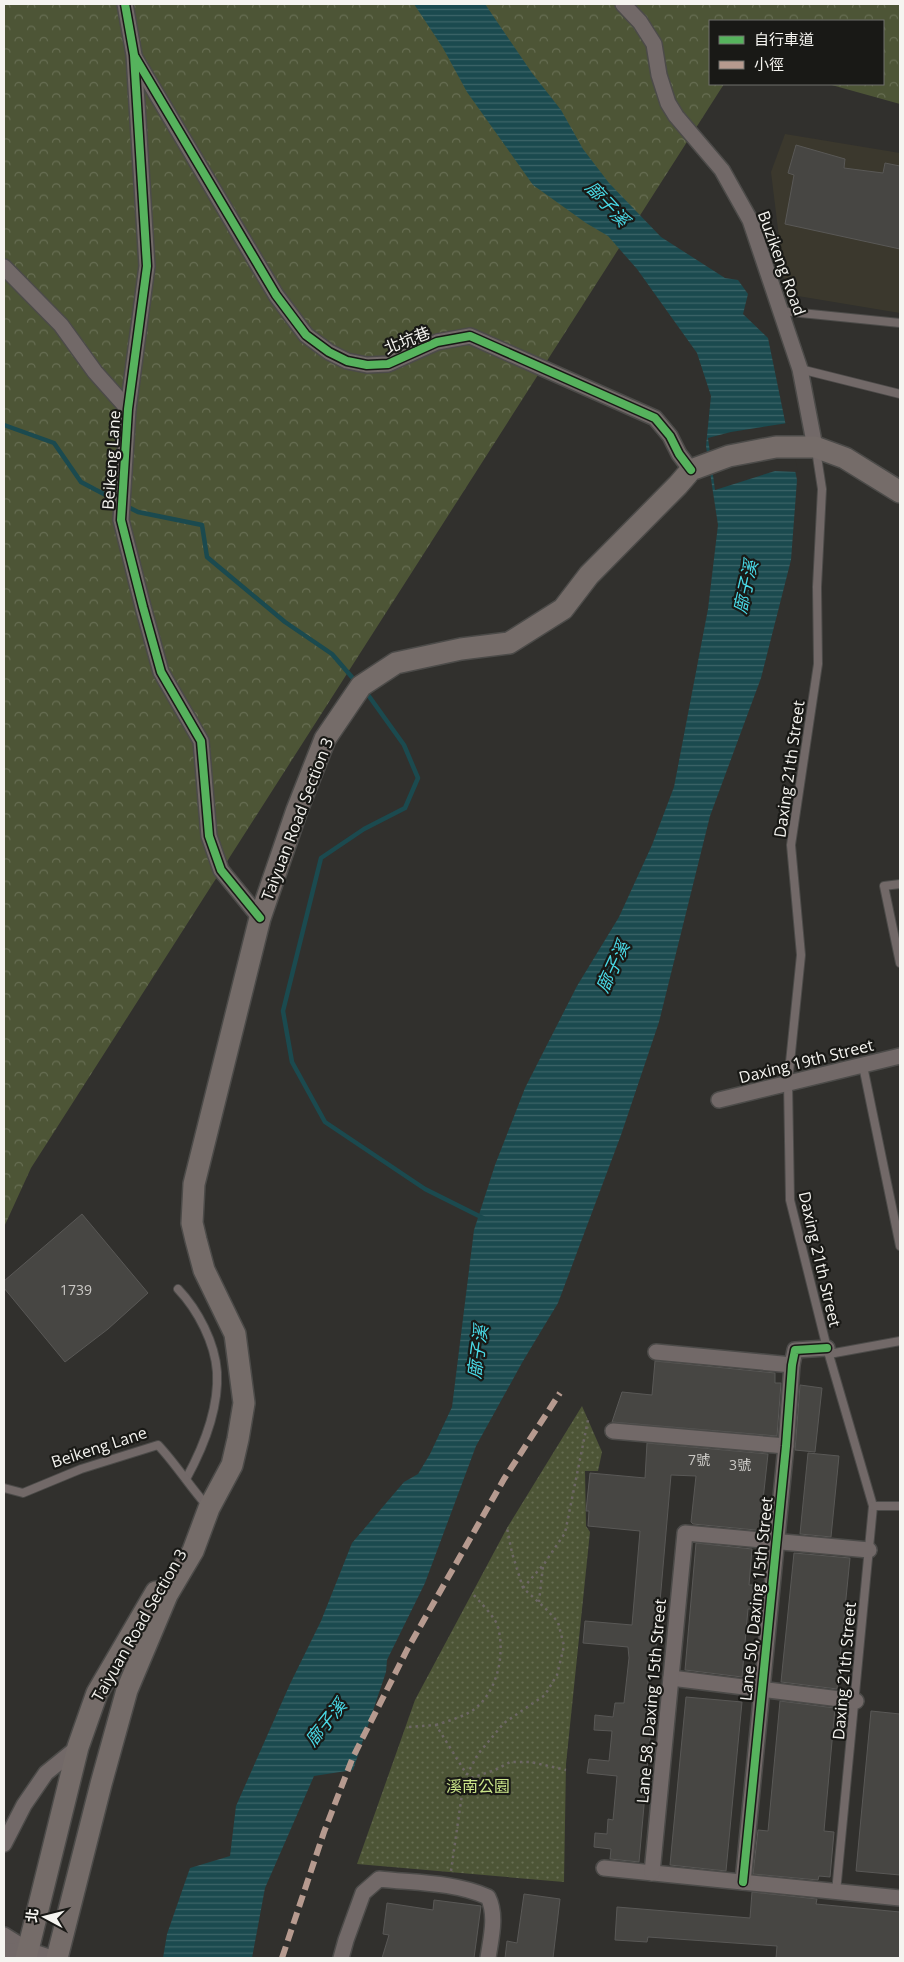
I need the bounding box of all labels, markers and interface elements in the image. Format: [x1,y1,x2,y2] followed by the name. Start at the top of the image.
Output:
[709,20,884,85] legend
[754,29,814,49] text: 自行車道
[754,54,784,74] text: 小徑
[581,175,637,233] water label: 廍子溪
[753,208,811,318] street label: Buzikeng Road
[381,321,433,359] street label: 北坑巷
[97,410,125,510] street label: Beikeng Lane
[727,555,763,616] water label: 廍子溪
[768,699,810,839] street label: Daxing 21th Street
[256,734,338,904] street label: Taiyuan Road Section 3
[590,934,636,996] water label: 廍子溪
[736,1034,876,1088] street label: Daxing 19th Street
[794,1189,846,1329] street label: Daxing 21th Street
[60,1280,92,1299] house number: 1739
[461,1320,493,1380] water label: 廍子溪
[48,1421,150,1473] street label: Beikeng Lane
[688,1450,710,1469] house number: 7號
[729,1455,751,1474] house number: 3號
[734,1496,778,1702] street label: Lane 50, Daxing 15th Street
[86,1545,192,1705] street label: Taiyuan Road Section 3
[631,1598,671,1804] street label: Lane 58, Daxing 15th Street
[827,1601,861,1741] street label: Daxing 21th Street
[299,1692,353,1751] water label: 廍子溪
[446,1775,510,1797] park label: 溪南公園
[20,1892,70,1942] north arrow
[21,1907,42,1923] text: 北

